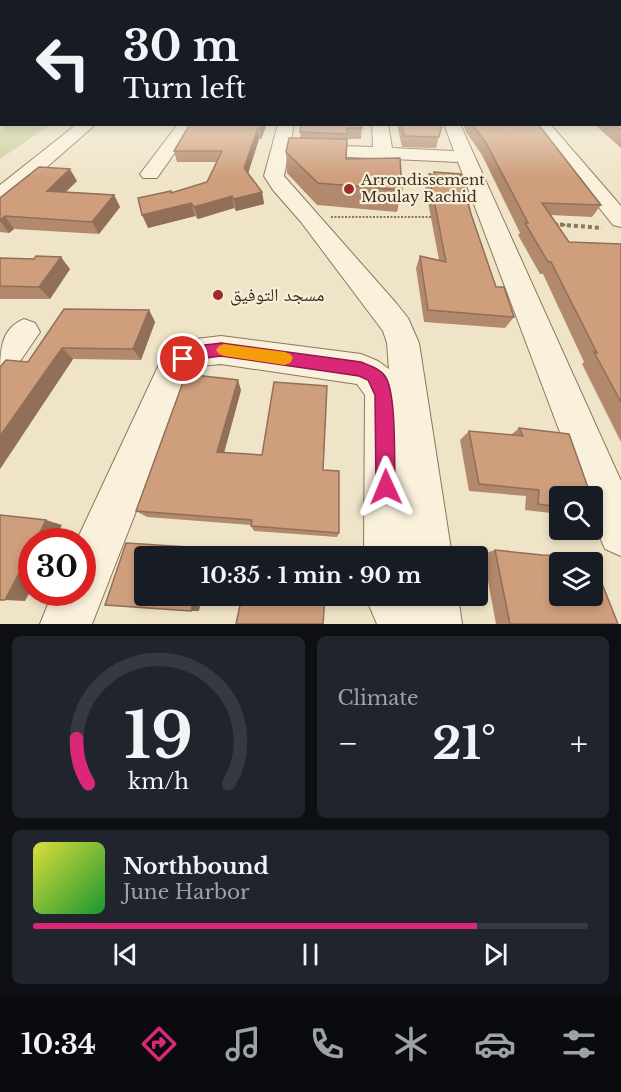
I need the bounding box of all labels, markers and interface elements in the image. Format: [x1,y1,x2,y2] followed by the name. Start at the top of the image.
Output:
[123,20,239,72] text: 30 m
[24,24,102,102] icon: left
[123,72,246,105] text: Turn left
[360,170,485,206] place label: Arrondissement Moulay Rachid
[342,182,356,196] marker: Arrondissement Moulay Rachid
[230,284,324,306] place label: مسجد التوفيق
[211,288,225,302] marker: مسجد التوفيق
[157,333,208,384] pin
[166,342,199,375] icon: arrive
[354,455,418,519] position arrow
[549,486,603,606] map controls
[549,486,603,540] button: search
[18,528,96,606] speed limit sign: 30
[549,552,603,606] button: layers
[201,562,421,589] text: 10:35 · 1 min · 90 m
[338,686,418,710] text: Climate
[124,697,193,775] text: 19
[432,715,496,771] text: 21°
[338,723,358,764] text: −
[570,723,588,764] text: +
[128,768,189,795] text: km/h
[123,853,269,880] text: Northbound
[123,880,250,904] text: June Harbor
[109,938,142,971] icon: previous
[294,938,327,971] icon: pause
[479,938,512,971] icon: next
[138,1023,180,1065] icon: directions
[222,1023,264,1065] icon: music
[306,1023,348,1065] icon: phone
[390,1023,432,1065] icon: climate
[474,1023,516,1065] icon: car
[558,1023,600,1065] icon: filters
[21,1028,96,1061] text: 10:34

